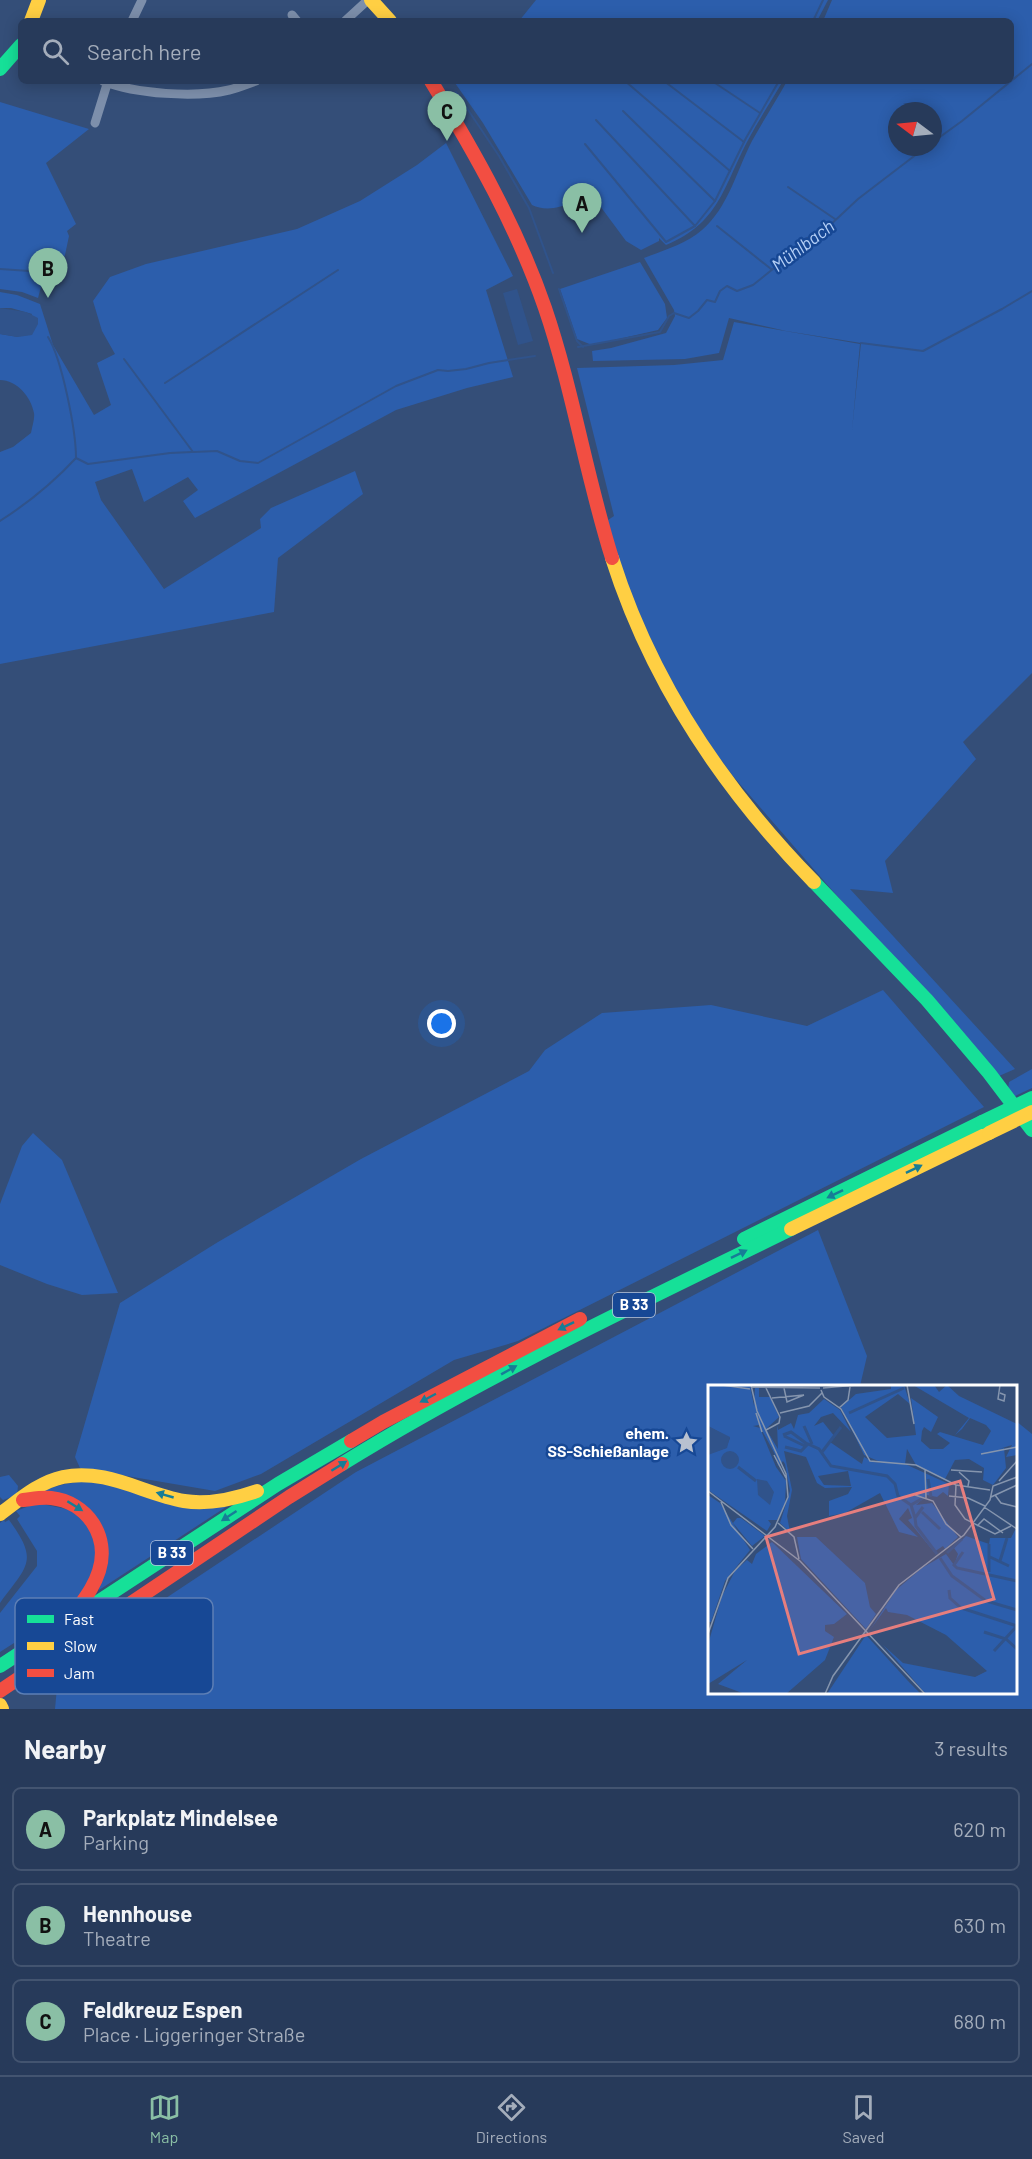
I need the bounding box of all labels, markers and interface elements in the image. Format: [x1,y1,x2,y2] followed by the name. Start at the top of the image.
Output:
[18,18,1014,84] search box
[39,35,72,68] icon: search
[87,38,201,64] text: Search here
[428,92,466,141] pin: C
[888,102,942,156] north arrow
[562,184,602,233] pin: A
[767,214,838,276] water label: Mühlbach
[28,248,68,298] pin: B
[427,1009,456,1038] your location
[906,1165,923,1174] one-way arrow
[827,1190,844,1199] one-way arrow
[730,1250,747,1259] one-way arrow
[613,1293,655,1317] road number: B 33
[557,1322,574,1331] one-way arrow
[500,1365,517,1375] one-way arrow
[708,1385,1017,1694] inset map
[419,1393,436,1403] one-way arrow
[547,1423,669,1460] place label: ehem. SS-Schießanlage
[674,1429,700,1455] place icon: ehem. SS-Schießanlage
[331,1461,347,1472] one-way arrow
[156,1490,174,1499] one-way arrow
[67,1500,84,1511] one-way arrow
[221,1510,237,1521] one-way arrow
[151,1541,193,1565] road number: B 33
[15,1598,213,1694] legend
[64,1609,94,1628] text: Fast
[64,1636,97,1655] text: Slow
[64,1663,95,1682] text: Jam
[24,1733,106,1764] text: Nearby
[934,1736,1008,1760] text: 3 results
[83,1804,278,1830] text: Parkplatz Mindelsee
[39,1817,52,1841] text: A
[953,1817,1006,1841] text: 620 m
[83,1830,149,1854] text: Parking
[83,1900,192,1926] text: Hennhouse
[39,1913,52,1937] text: B
[954,1913,1006,1937] text: 630 m
[83,1926,151,1950] text: Theatre
[83,1996,243,2022] text: Feldkreuz Espen
[39,2009,52,2033] text: C
[953,2009,1006,2033] text: 680 m
[83,2022,305,2046] text: Place · Liggeringer Straße
[148,2091,181,2146] tab: Map
[476,2091,547,2146] tab: Directions
[842,2091,884,2146] tab: Saved

